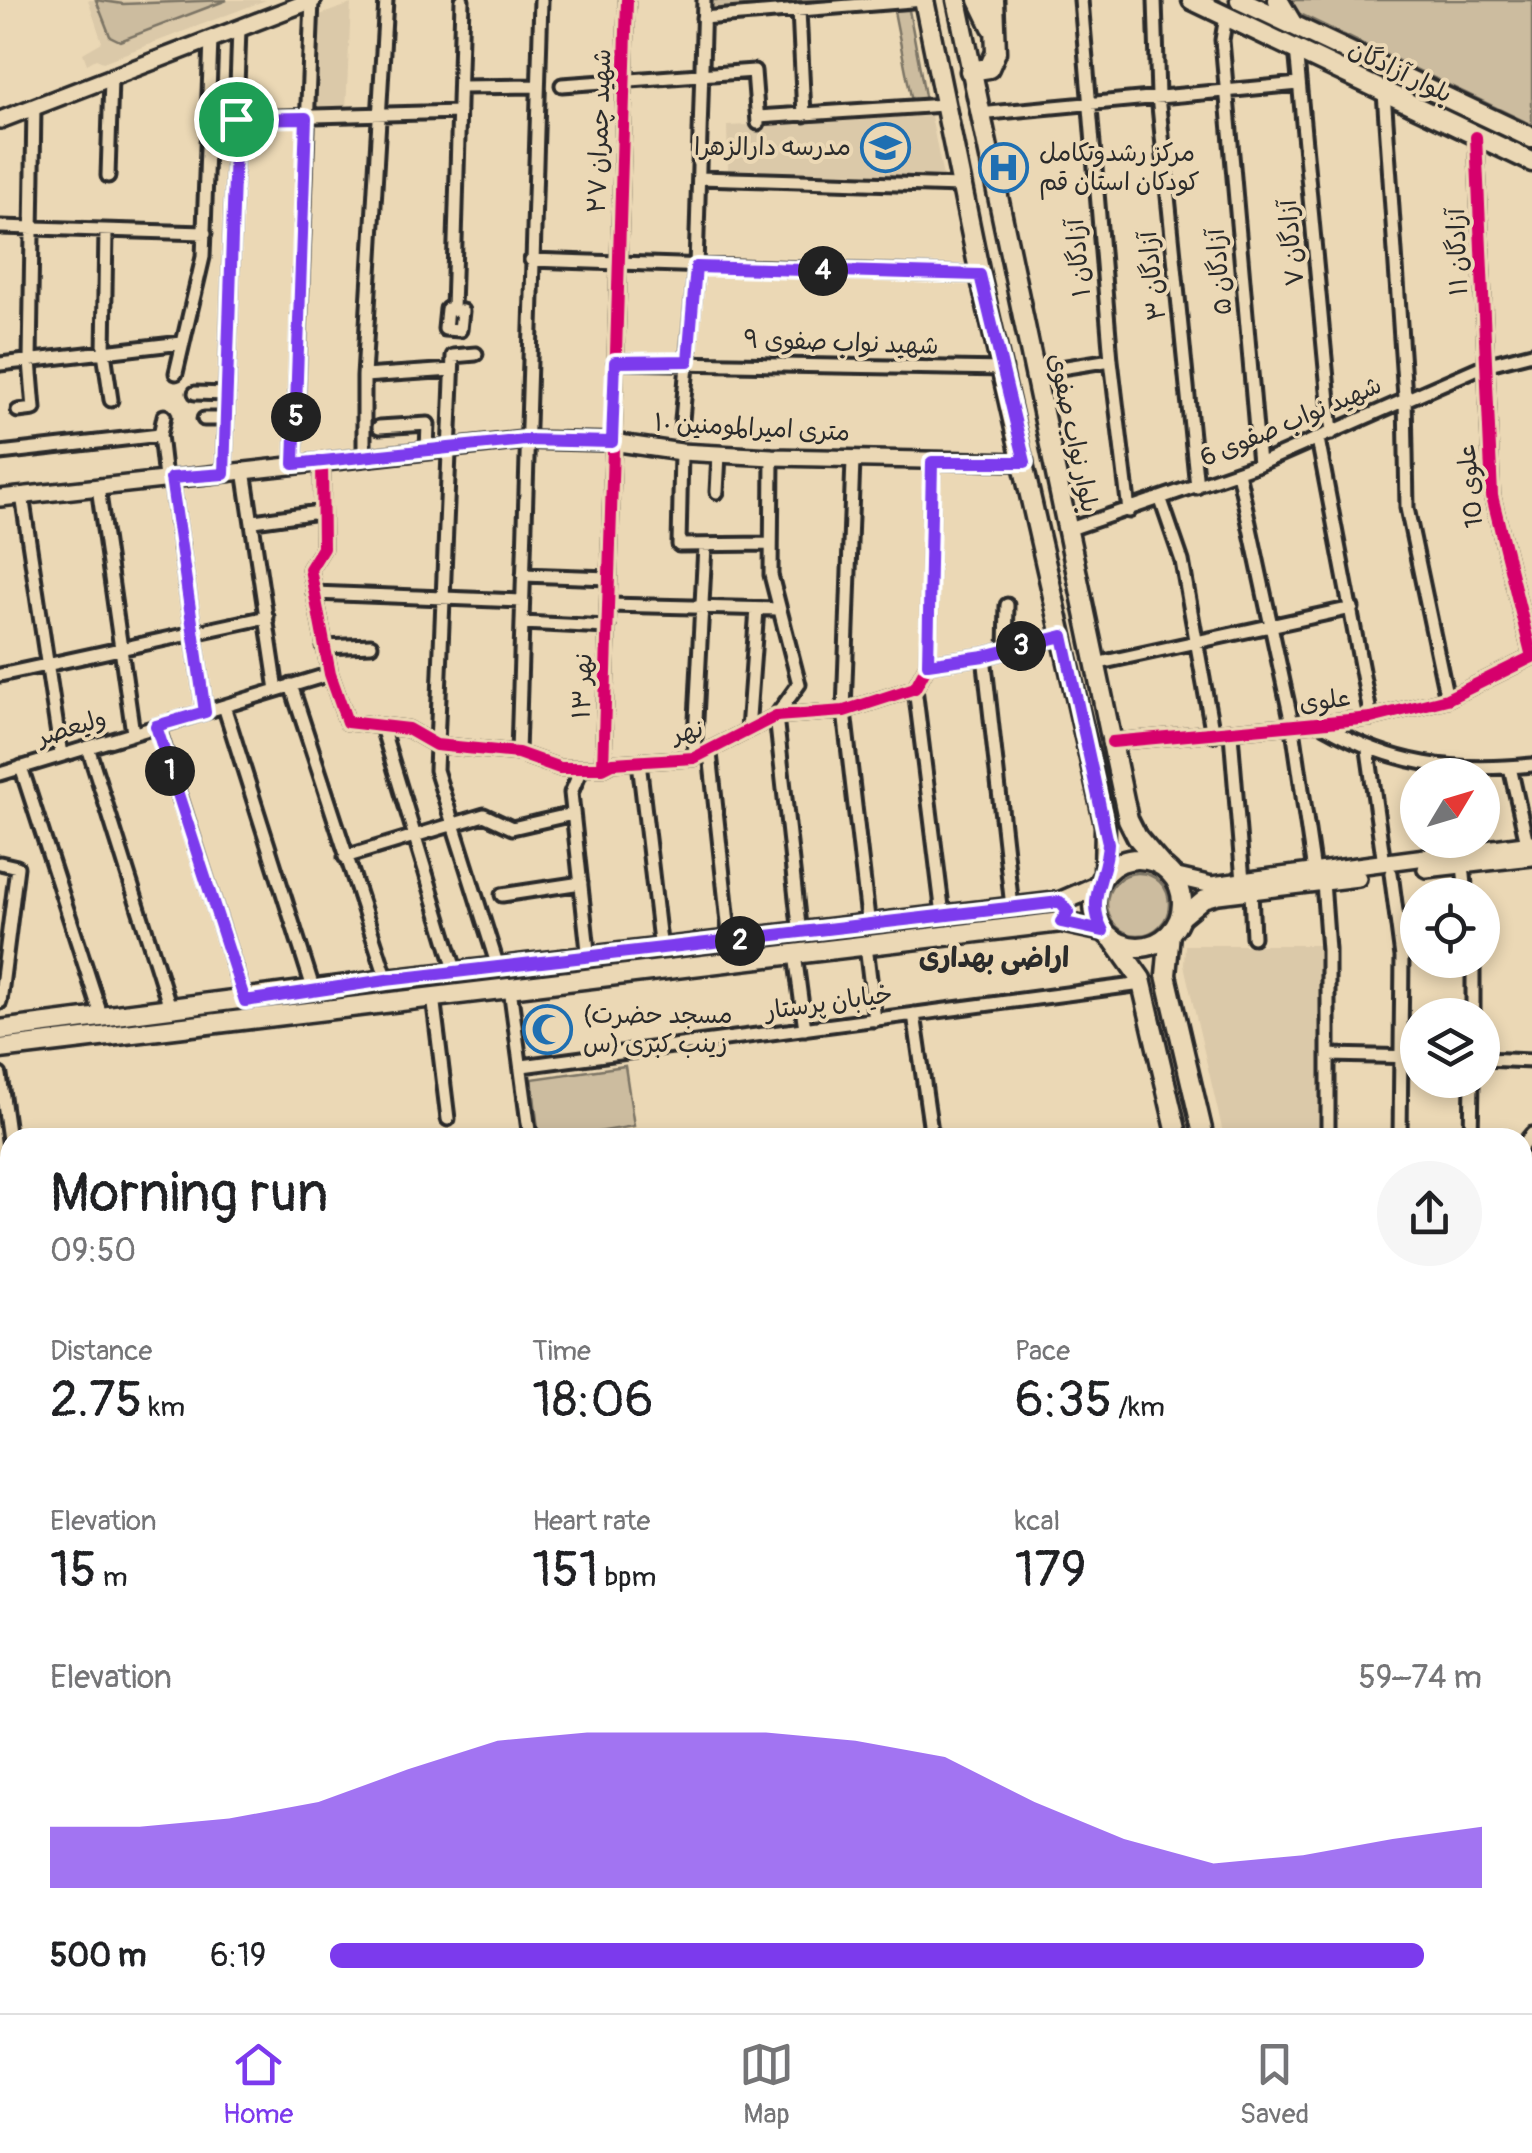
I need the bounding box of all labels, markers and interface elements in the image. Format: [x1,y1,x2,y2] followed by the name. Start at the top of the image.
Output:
[1343,34,1457,110] street label: بلوار آزادگان
[582,48,618,214] street label: شهید چمران ۲۷
[194,77,279,162] pin
[209,92,264,147] icon: arrive
[860,121,912,173] school or university icon: مدرسه دارالزهرا
[694,132,851,163] place label: مدرسه دارالزهرا
[1039,138,1200,200] place label: مرکز رشدوتکامل کودکان استان قم
[978,141,1030,193] hospital icon: مرکز رشدوتکامل کودکان استان قم
[1273,198,1311,288] street label: آزادگان ۷
[1441,207,1475,296] street label: آزادگان ۱۱
[1060,217,1098,298] street label: آزادگان ۱
[1201,227,1239,316] street label: آزادگان ۵
[1133,229,1173,322] street label: آزادگان ۳
[798,246,848,296] pin: 4
[815,253,831,288] text: 4
[743,324,939,362] street label: شهید نواب صفوی ۹
[1041,350,1105,516] street label: بلوار نواب صفوی
[1196,370,1386,474] street label: شهید نواب صفوی 6
[271,392,321,442] pin: 5
[288,399,304,434] text: 5
[653,407,851,449] street label: ۱۰ متری امیرالمومنین
[1451,443,1491,529] street label: علوی 10
[996,621,1046,671] pin: 3
[1013,628,1029,663] text: 3
[566,653,600,719] street label: نهر ۱۳
[1298,682,1352,720] street label: علوی
[32,703,110,754] street label: ولیعصر
[668,713,707,751] street label: نهر
[145,746,195,796] pin: 1
[165,753,175,788] text: 1
[1400,758,1500,858] north arrow
[1400,758,1500,1098] map controls
[1400,878,1500,978] button: locate
[715,916,765,966] pin: 2
[732,923,748,958] text: 2
[919,941,1069,976] district label: اراضی بهداری
[761,979,895,1028] street label: خیابان پرستار
[1400,998,1500,1098] button: layers
[583,1000,733,1060] place label: (مسجد حضرت زینب کبری (س
[522,1003,574,1055] mosque icon: (مسجد حضرت زینب کبری (س
[50,1159,328,1228] text: Morning run
[1377,1161,1482,1266] button: share
[50,1231,136,1271] text: 09:50
[50,1334,152,1369] text: Distance
[532,1334,591,1369] text: Time
[1015,1334,1070,1369] text: Pace
[50,1369,142,1432] text: 2.75
[532,1369,654,1432] text: 18:06
[1015,1369,1112,1432] text: 6:35
[142,1390,185,1425] text: km
[1112,1390,1165,1425] text: /km
[50,1504,157,1539] text: Elevation
[532,1504,650,1539] text: Heart rate
[1015,1504,1060,1539] text: kcal
[50,1539,97,1602] text: 15
[532,1539,599,1602] text: 151
[1015,1539,1086,1602] text: 179
[97,1560,128,1595] text: m
[599,1560,656,1595] text: bpm
[50,1658,172,1698] text: Elevation
[1358,1658,1482,1698] text: 59–74 m
[50,1936,146,1976] text: 500 m
[210,1936,266,1976] text: 6:19
[223,2037,293,2132] tab: Home
[739,2037,794,2132] tab: Map
[1240,2037,1309,2132] tab: Saved

